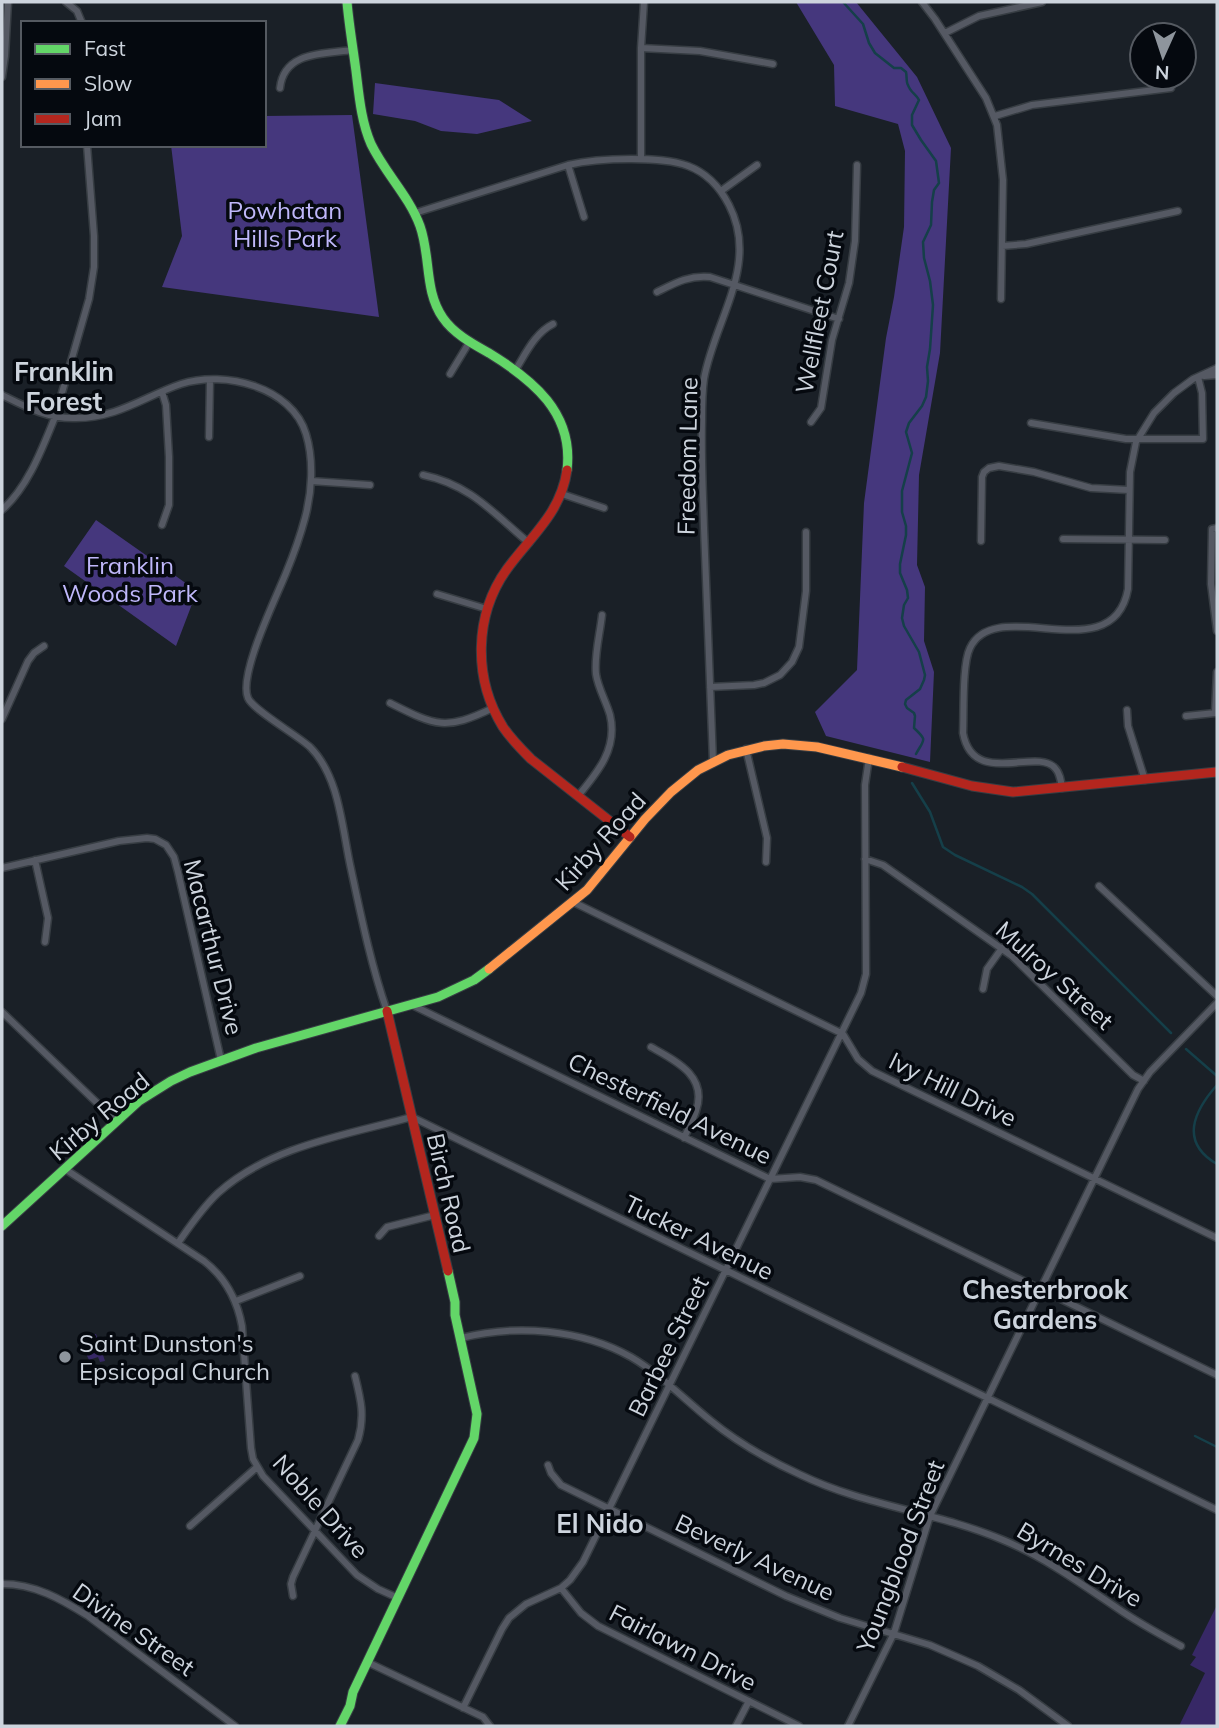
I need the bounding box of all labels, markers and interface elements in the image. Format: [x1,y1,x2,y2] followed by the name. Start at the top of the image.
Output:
[21,21,266,147] legend
[1128,21,1198,91] north arrow
[84,35,126,61] text: Fast
[1154,61,1170,85] text: N
[84,70,132,96] text: Slow
[84,105,122,131] text: Jam
[228,195,342,253] park label: Powhatan Hills Park
[789,228,849,396] street label: Wellfleet Court
[14,355,114,418] district label: Franklin Forest
[671,377,703,535] street label: Freedom Lane
[62,550,199,608] park label: Franklin Woods Park
[548,786,652,896] street label: Kirby Road
[178,856,250,1038] street label: Macarthur Drive
[990,914,1120,1036] street label: Mulroy Street
[884,1045,1022,1133] street label: Ivy Hill Drive
[563,1046,777,1170] street label: Chesterfield Avenue
[43,1065,155,1167] street label: Kirby Road
[421,1130,477,1256] street label: Birch Road
[620,1188,778,1286] street label: Tucker Avenue
[621,1271,715,1421] street label: Barbee Street
[962,1273,1129,1336] district label: Chesterbrook Gardens
[79,1328,270,1386] place label: Saint Dunston's Epsicopal Church
[57,1349,73,1365] marker: Saint Dunston's Epsicopal Church
[267,1448,375,1564] street label: Noble Drive
[849,1456,950,1657] street label: Youngblood Street
[556,1507,644,1540] district label: El Nido
[671,1507,839,1607] street label: Beverly Avenue
[1012,1515,1148,1613] street label: Byrnes Drive
[67,1576,201,1682] street label: Divine Street
[604,1597,762,1697] street label: Fairlawn Drive

